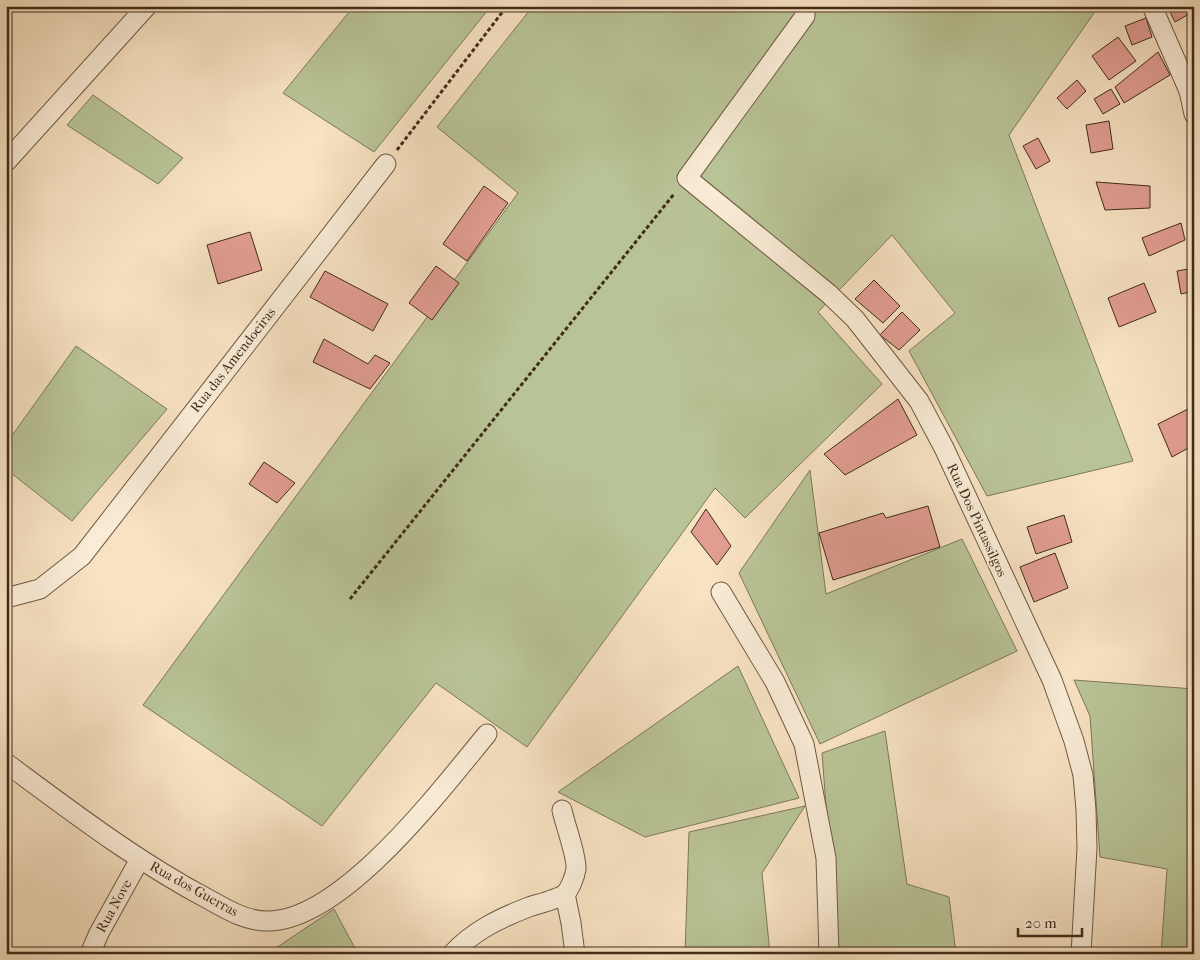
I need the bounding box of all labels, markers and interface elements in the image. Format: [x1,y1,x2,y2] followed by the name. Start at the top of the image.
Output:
[187,304,279,416] street label: Rua das Amendoeiras
[943,461,1011,579] street label: Rua Dos Pintassilgos
[147,858,241,920] street label: Rua dos Guerras
[92,876,136,936] street label: Rua Nove
[1018,905,1081,937] scale bar
[1025,914,1057,932] text: 20 m

